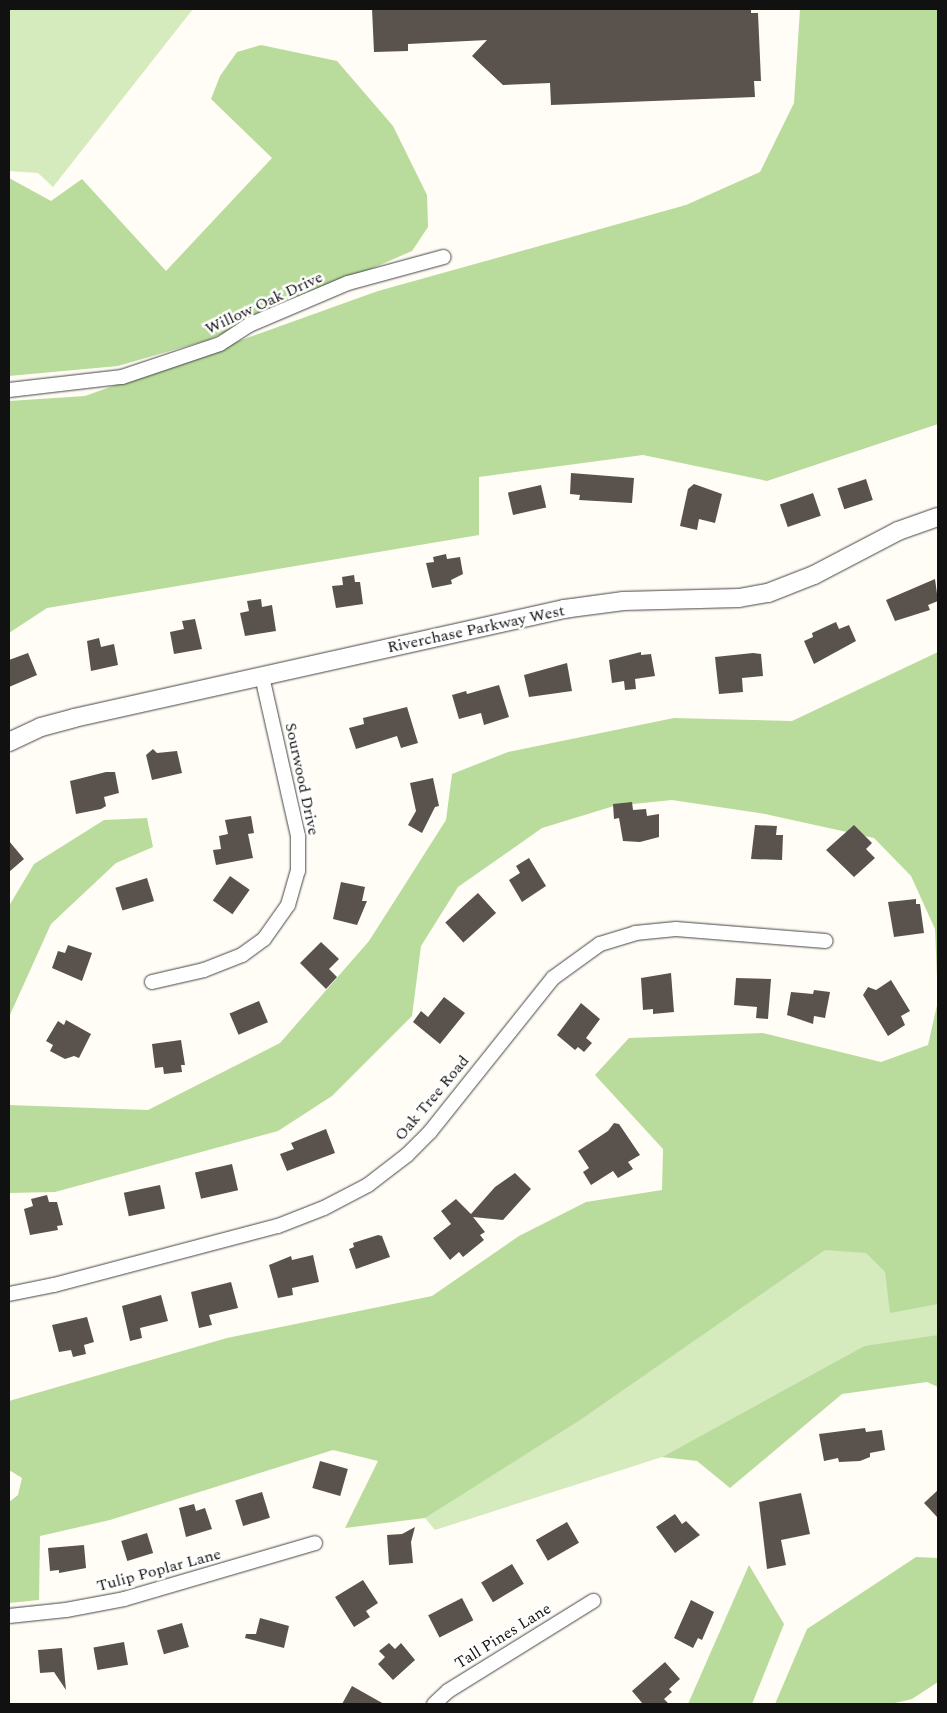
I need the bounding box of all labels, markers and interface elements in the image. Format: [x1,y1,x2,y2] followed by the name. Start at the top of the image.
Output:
[202,267,326,339] street label: Willow Oak Drive
[386,601,566,657] street label: Riverchase Parkway West
[281,721,323,837] street label: Sourwood Drive
[391,1051,473,1145] street label: Oak Tree Road
[95,1544,223,1596] street label: Tulip Poplar Lane
[451,1599,555,1673] street label: Tall Pines Lane

